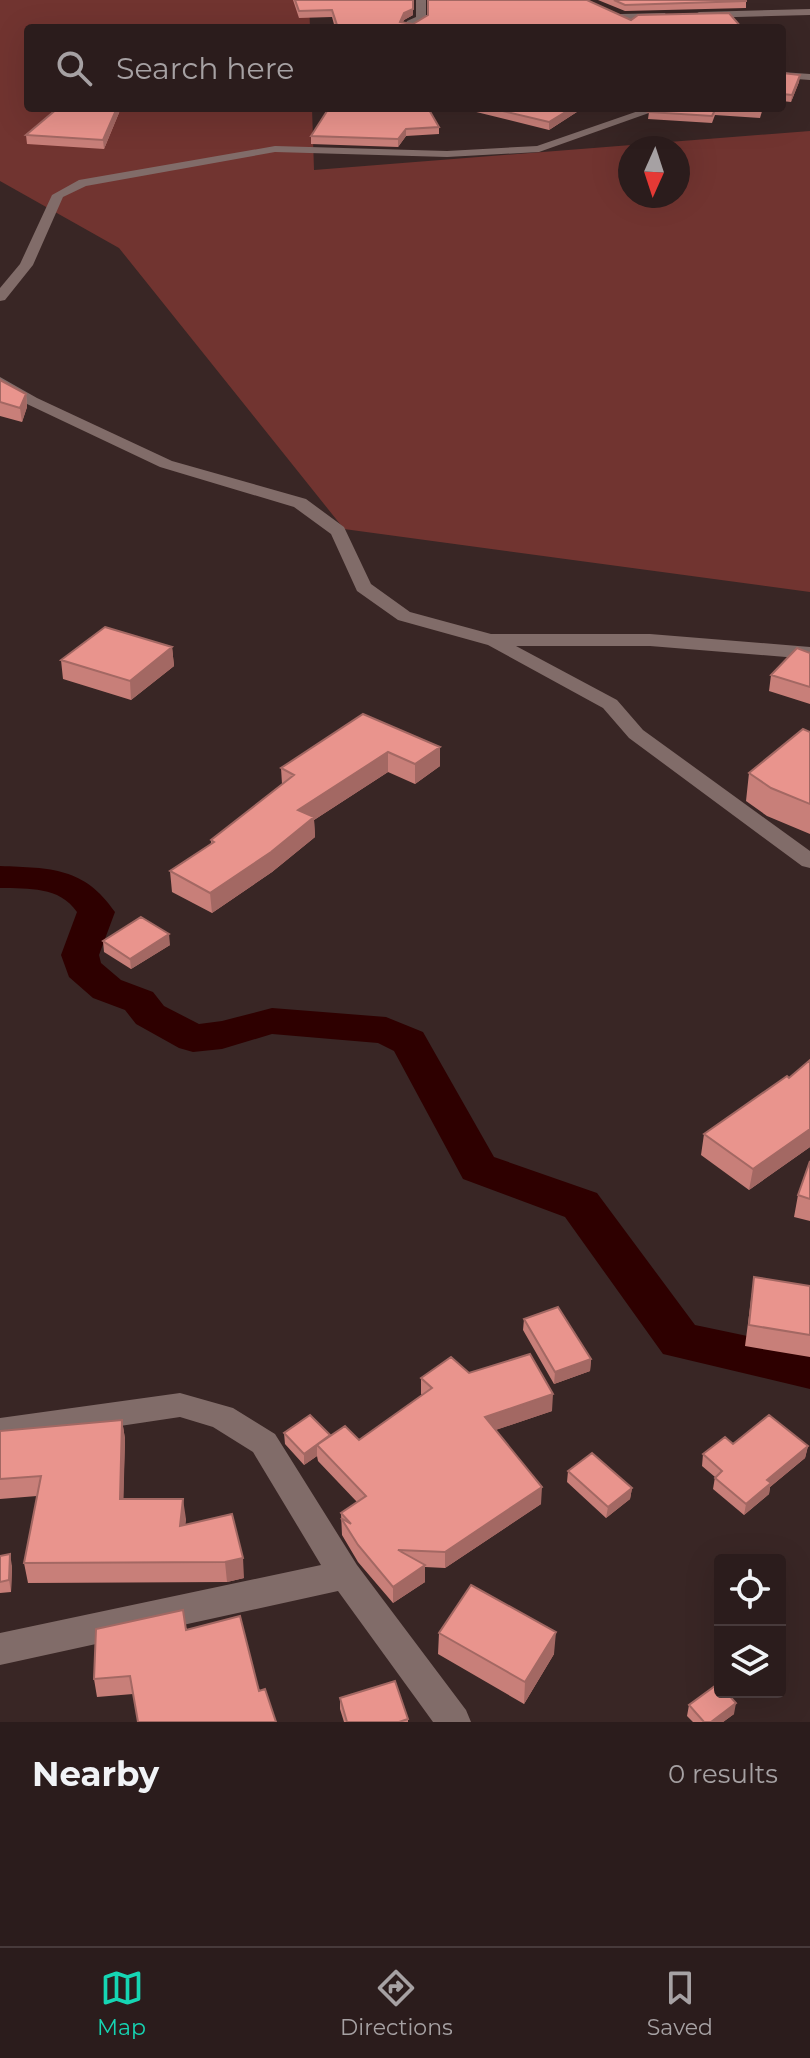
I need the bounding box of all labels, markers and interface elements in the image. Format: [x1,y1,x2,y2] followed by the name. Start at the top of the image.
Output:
[24,24,786,112] search box
[52,46,96,90] icon: search
[116,50,294,87] text: Search here
[618,136,690,208] north arrow
[714,1554,786,1698] map controls
[714,1554,786,1626] button: locate
[714,1626,786,1698] button: layers
[32,1753,159,1795] text: Nearby
[668,1758,778,1790] text: 0 results
[97,1966,146,2041] tab: Map
[340,1966,453,2041] tab: Directions
[647,1966,713,2041] tab: Saved

